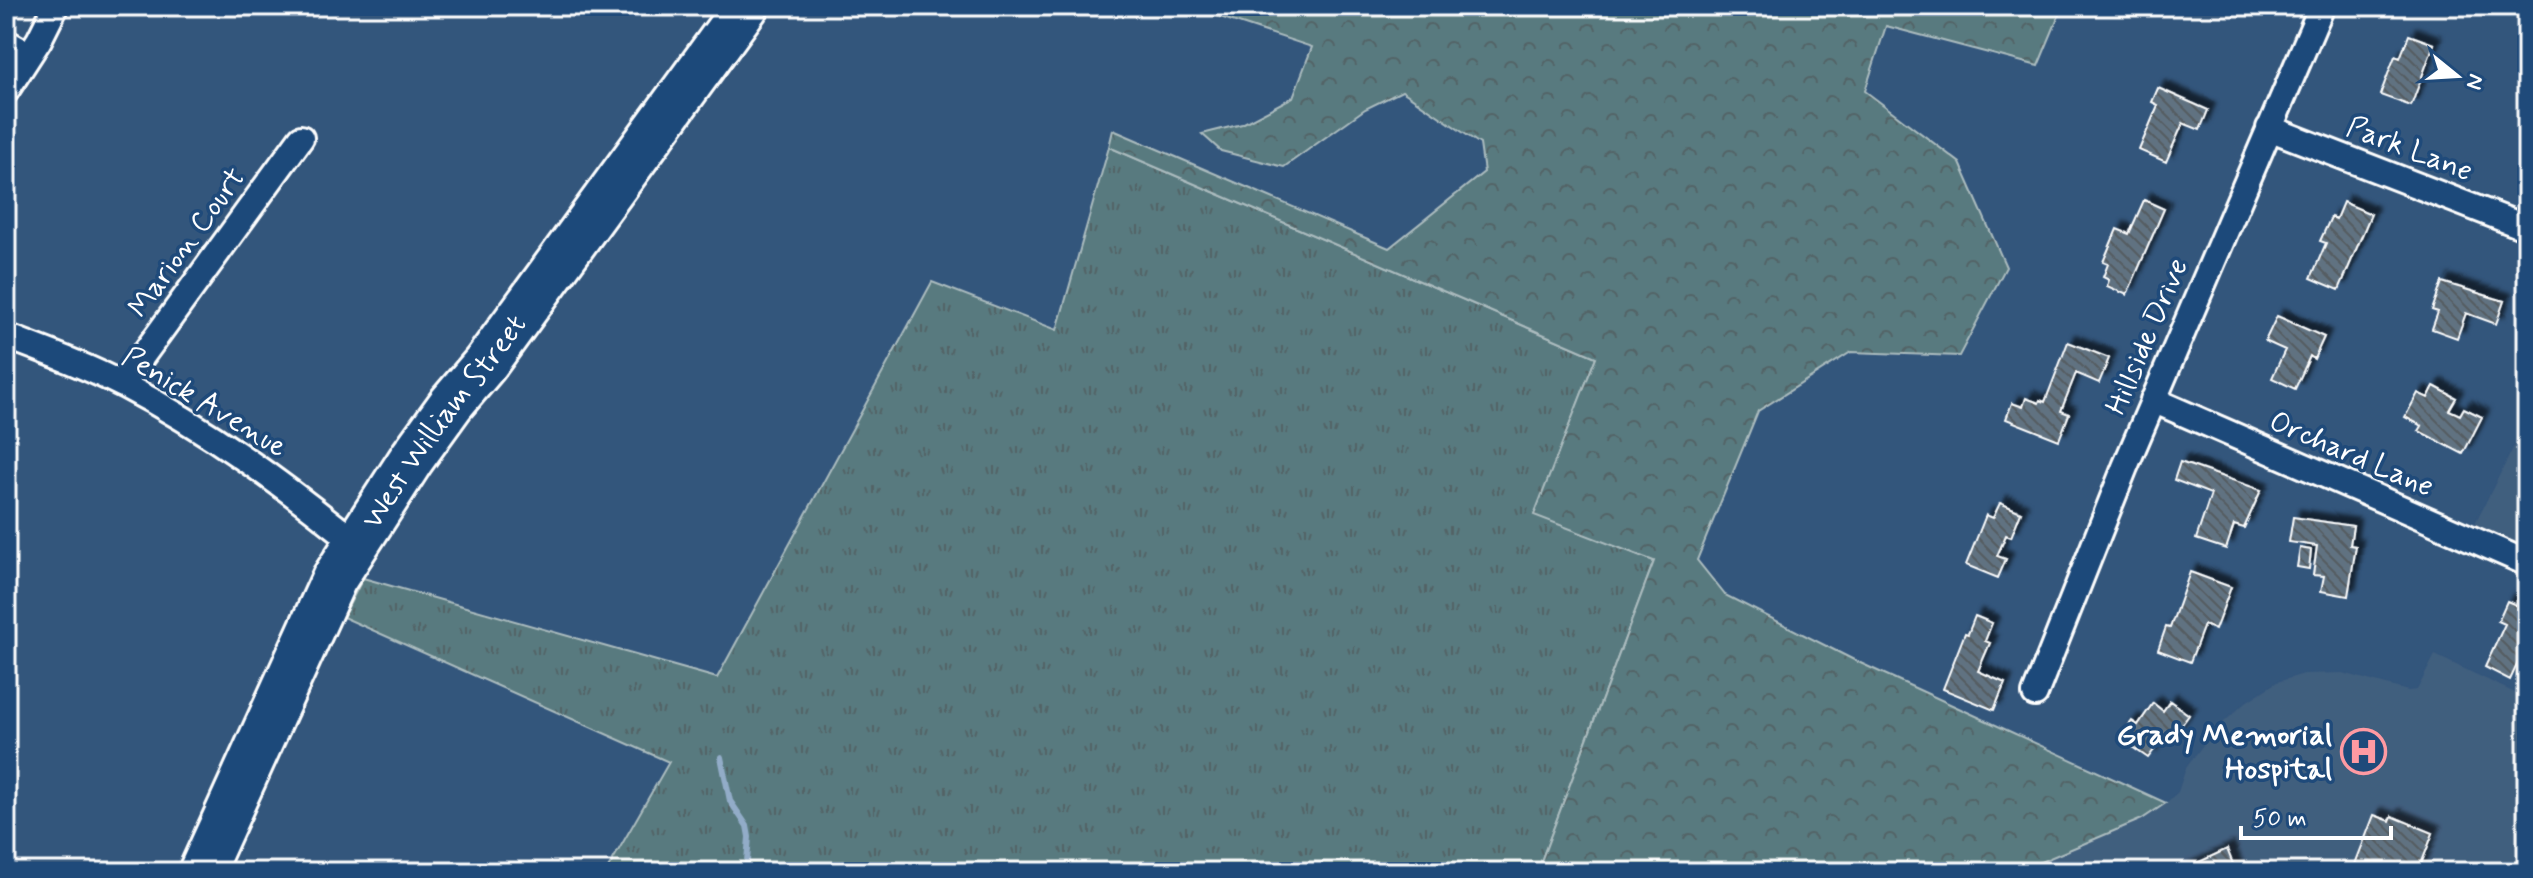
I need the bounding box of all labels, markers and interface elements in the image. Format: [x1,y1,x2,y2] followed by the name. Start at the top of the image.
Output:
[2417,36,2497,116] north arrow
[2459,70,2490,93] text: N
[2341,108,2478,191] street label: Park Lane
[120,160,255,326] street label: Marion Court
[2097,252,2198,421] street label: Hillside Drive
[353,307,536,537] street label: West William Street
[114,338,294,467] street label: Penick Avenue
[2263,402,2440,507] street label: Orchard Lane
[2117,716,2332,789] place label: Grady Memorial Hospital
[2339,727,2387,775] hospital icon: Grady Memorial Hospital
[2241,790,2391,840] scale bar
[2253,804,2307,835] text: 50 m

